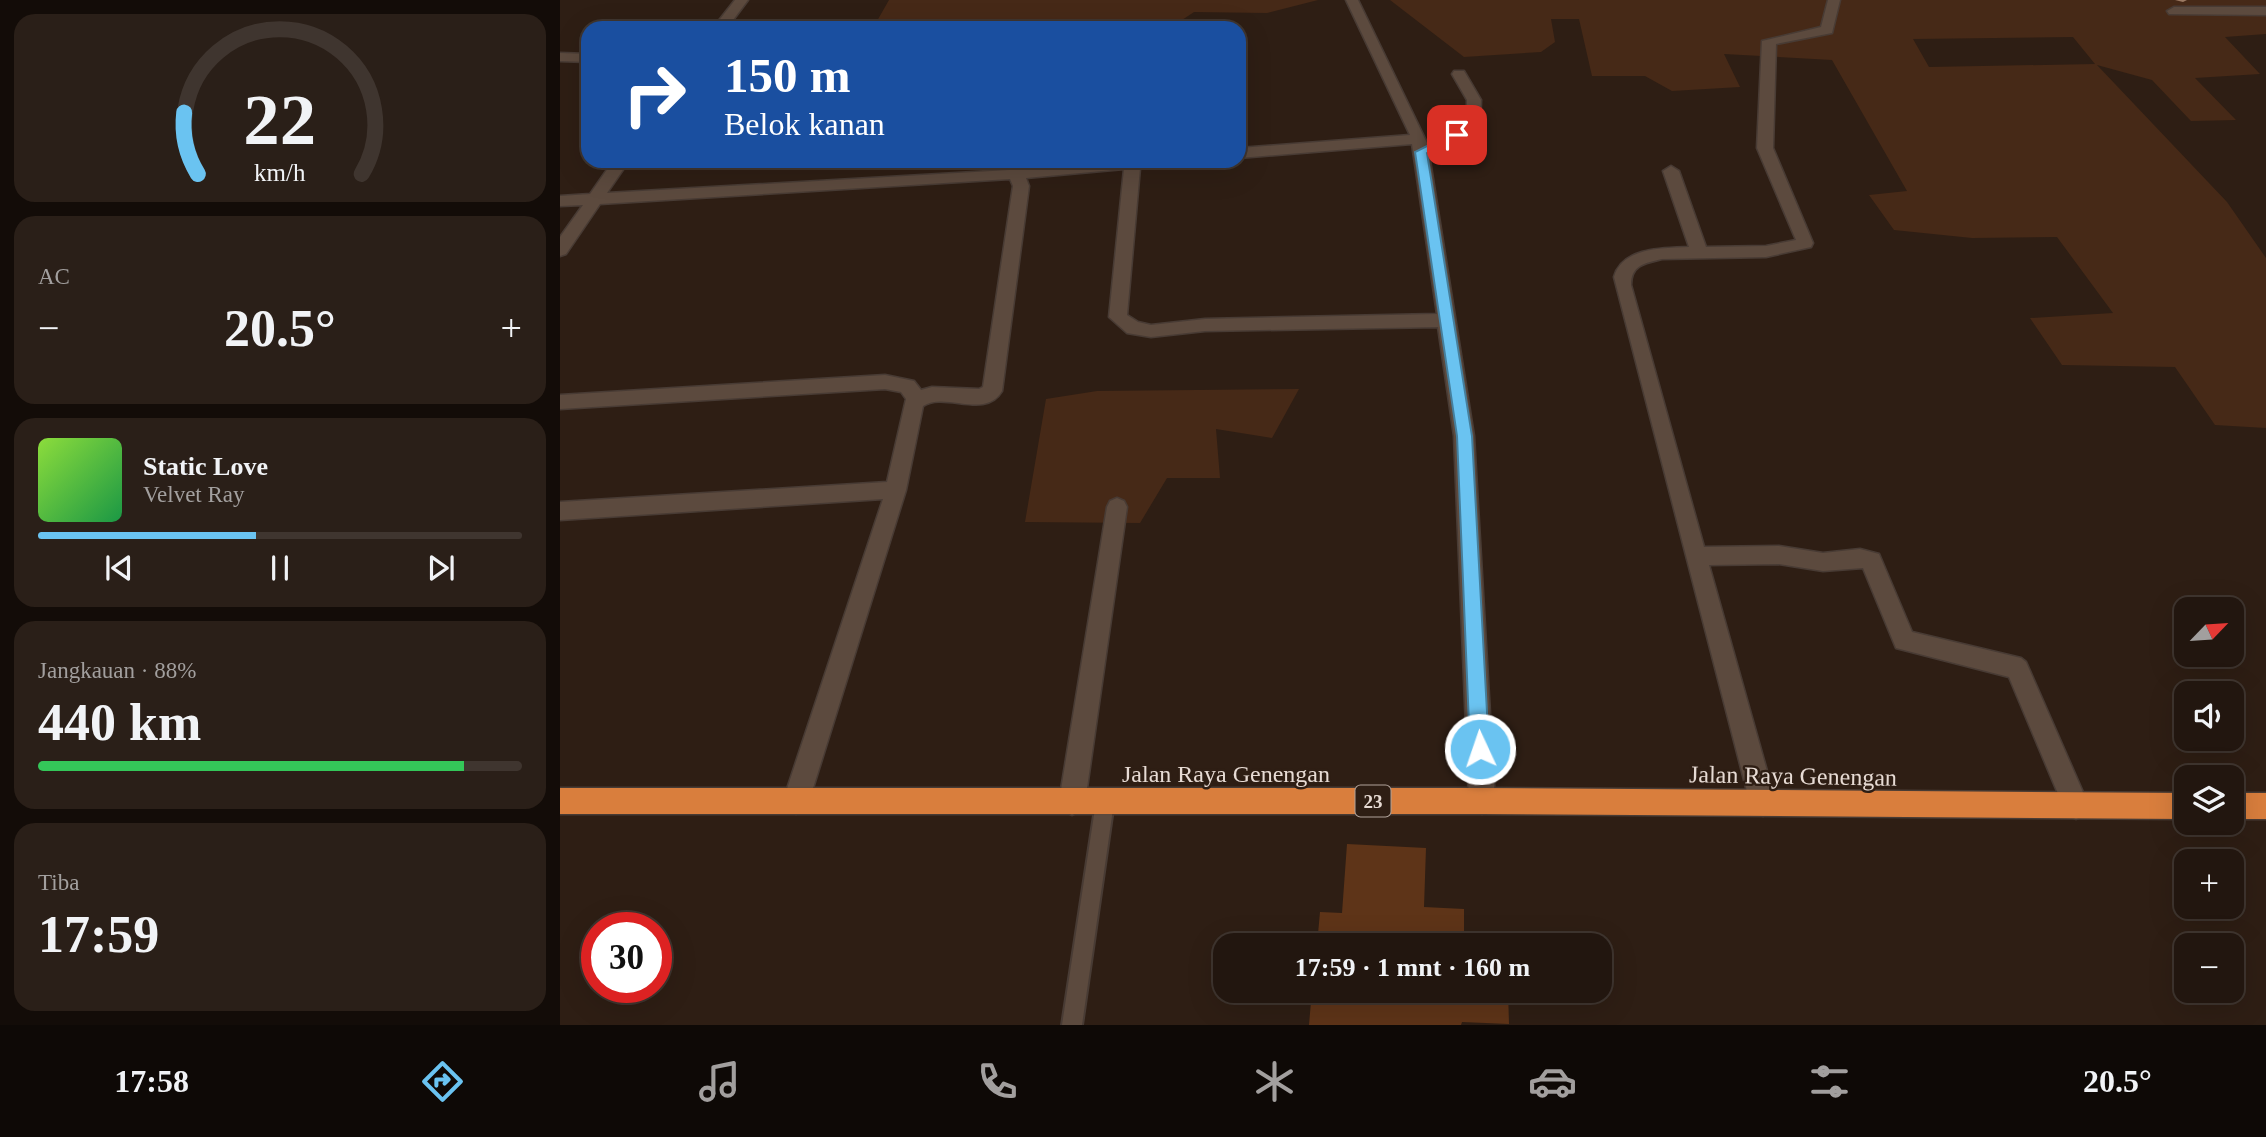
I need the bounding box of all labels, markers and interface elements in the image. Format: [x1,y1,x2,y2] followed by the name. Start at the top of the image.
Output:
[724,48,851,103] text: 150 m
[609,49,700,140] icon: right
[244,79,316,160] text: 22
[1427,105,1487,165] pin
[724,106,885,142] text: Belok kanan
[1438,116,1476,154] icon: arrive
[254,159,306,186] text: km/h
[38,264,70,289] text: AC
[224,300,336,357] text: 20.5°
[38,307,59,349] text: −
[501,307,522,349] text: +
[143,452,268,481] text: Static Love
[143,482,245,507] text: Velvet Ray
[100,549,138,587] icon: previous
[261,549,299,587] icon: pause
[422,549,460,587] icon: next
[2174,597,2244,667] north arrow
[2174,597,2244,1003] map controls
[38,658,196,683] text: Jangkauan · 88%
[2174,681,2244,751] button: sound
[38,694,201,751] text: 440 km
[1443,712,1517,786] position arrow
[1122,761,1330,787] street label: Jalan Raya Genengan
[1689,761,1897,791] street label: Jalan Raya Genengan
[2174,765,2244,835] button: layers
[1356,786,1390,816] road number: 23
[2174,849,2244,919] button: +
[38,870,79,895] text: Tiba
[38,906,159,963] text: 17:59
[581,912,672,1003] speed limit sign: 30
[2174,933,2244,1003] button: −
[1295,953,1530,982] text: 17:59 · 1 mnt · 160 m
[418,1057,467,1106] icon: directions
[695,1057,744,1106] icon: music
[973,1057,1022,1106] icon: phone
[1250,1057,1299,1106] icon: climate
[1528,1057,1577,1106] icon: car
[1805,1057,1854,1106] icon: filters
[114,1063,189,1099] text: 17:58
[2083,1063,2152,1099] text: 20.5°

